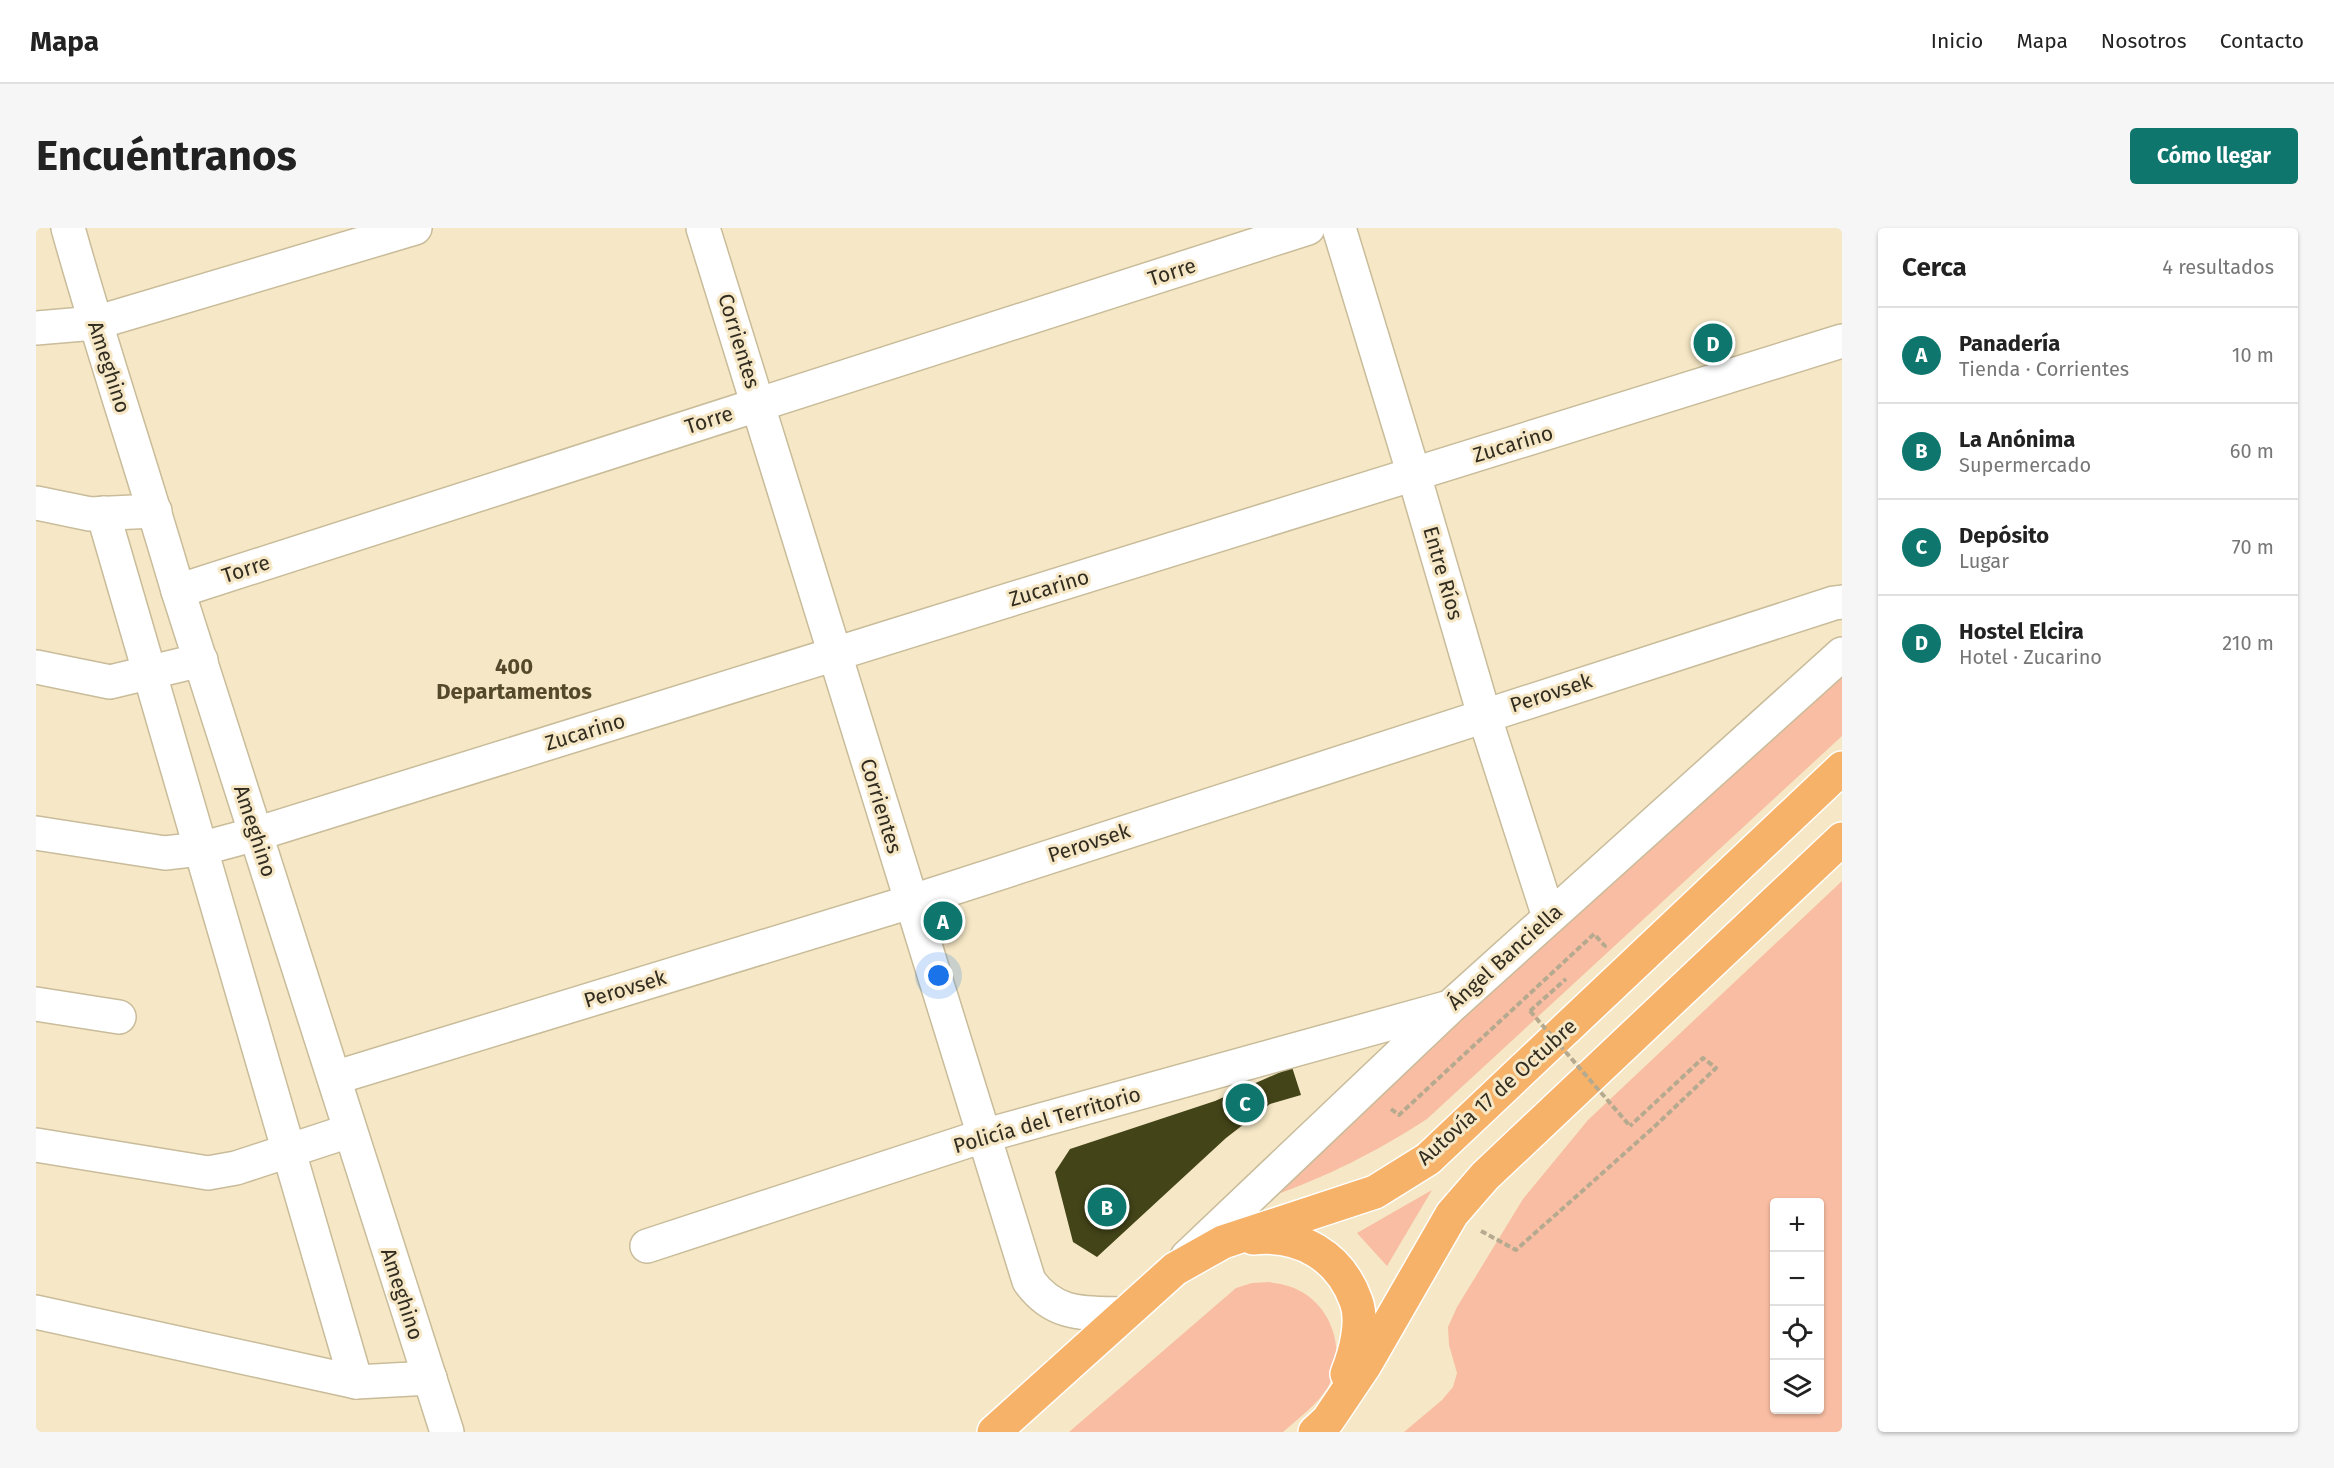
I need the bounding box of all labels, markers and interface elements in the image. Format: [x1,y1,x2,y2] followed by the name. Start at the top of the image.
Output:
[30,25,99,58] text: Mapa
[1931,28,1983,54] text: Inicio
[2016,28,2068,54] text: Mapa
[2101,28,2187,54] text: Nosotros
[2220,28,2304,54] text: Contacto
[2130,128,2298,184] button: Cómo llegar
[36,131,297,181] text: Encuéntranos
[1145,252,1199,292] street label: Torre
[1902,252,1967,283] text: Cerca
[2162,255,2274,279] text: 4 resultados
[712,290,766,392] street label: Corrientes
[82,318,136,416] street label: Ameghino
[1694,320,1732,366] pin: D
[1959,330,2060,357] text: Panadería
[1916,343,1927,367] text: A
[2232,343,2274,367] text: 10 m
[1959,357,2129,381] text: Tienda · Corrientes
[682,400,736,440] street label: Torre
[1470,419,1556,469] street label: Zucarino
[1959,426,2075,453] text: La Anónima
[1915,439,1928,463] text: B
[2230,439,2274,463] text: 60 m
[1959,453,2091,477] text: Supermercado
[1959,522,2049,549] text: Depósito
[1417,523,1469,623] street label: Entre Ríos
[1916,535,1927,559] text: C
[2232,535,2274,559] text: 70 m
[219,549,273,589] street label: Torre
[1959,549,2009,573] text: Lugar
[1006,563,1092,613] street label: Zucarino
[1959,618,2084,645] text: Hostel Elcira
[1915,631,1928,655] text: D
[2222,631,2274,655] text: 210 m
[1959,645,2102,669] text: Hotel · Zucarino
[436,653,592,705] district label: 400 Departamentos
[1507,667,1596,718] street label: Perovsek
[542,707,628,757] street label: Zucarino
[854,755,908,857] street label: Corrientes
[228,782,282,880] street label: Ameghino
[1045,817,1134,868] street label: Perovsek
[924,898,962,944] pin: A
[1442,899,1568,1015] street label: Ángel Banciella
[924,961,953,990] your location
[581,964,670,1014] street label: Perovsek
[1412,1013,1582,1171] street label: Autovía 17 de Octubre
[1226,1080,1264,1126] pin: C
[950,1081,1144,1159] street label: Policía del Territorio
[1088,1184,1126,1230] pin: B
[1770,1198,1824,1414] map controls
[1770,1198,1824,1252] button: +
[375,1245,429,1343] street label: Ameghino
[1770,1252,1824,1306] button: −
[1770,1306,1824,1360] button: locate
[1770,1360,1824,1414] button: layers

